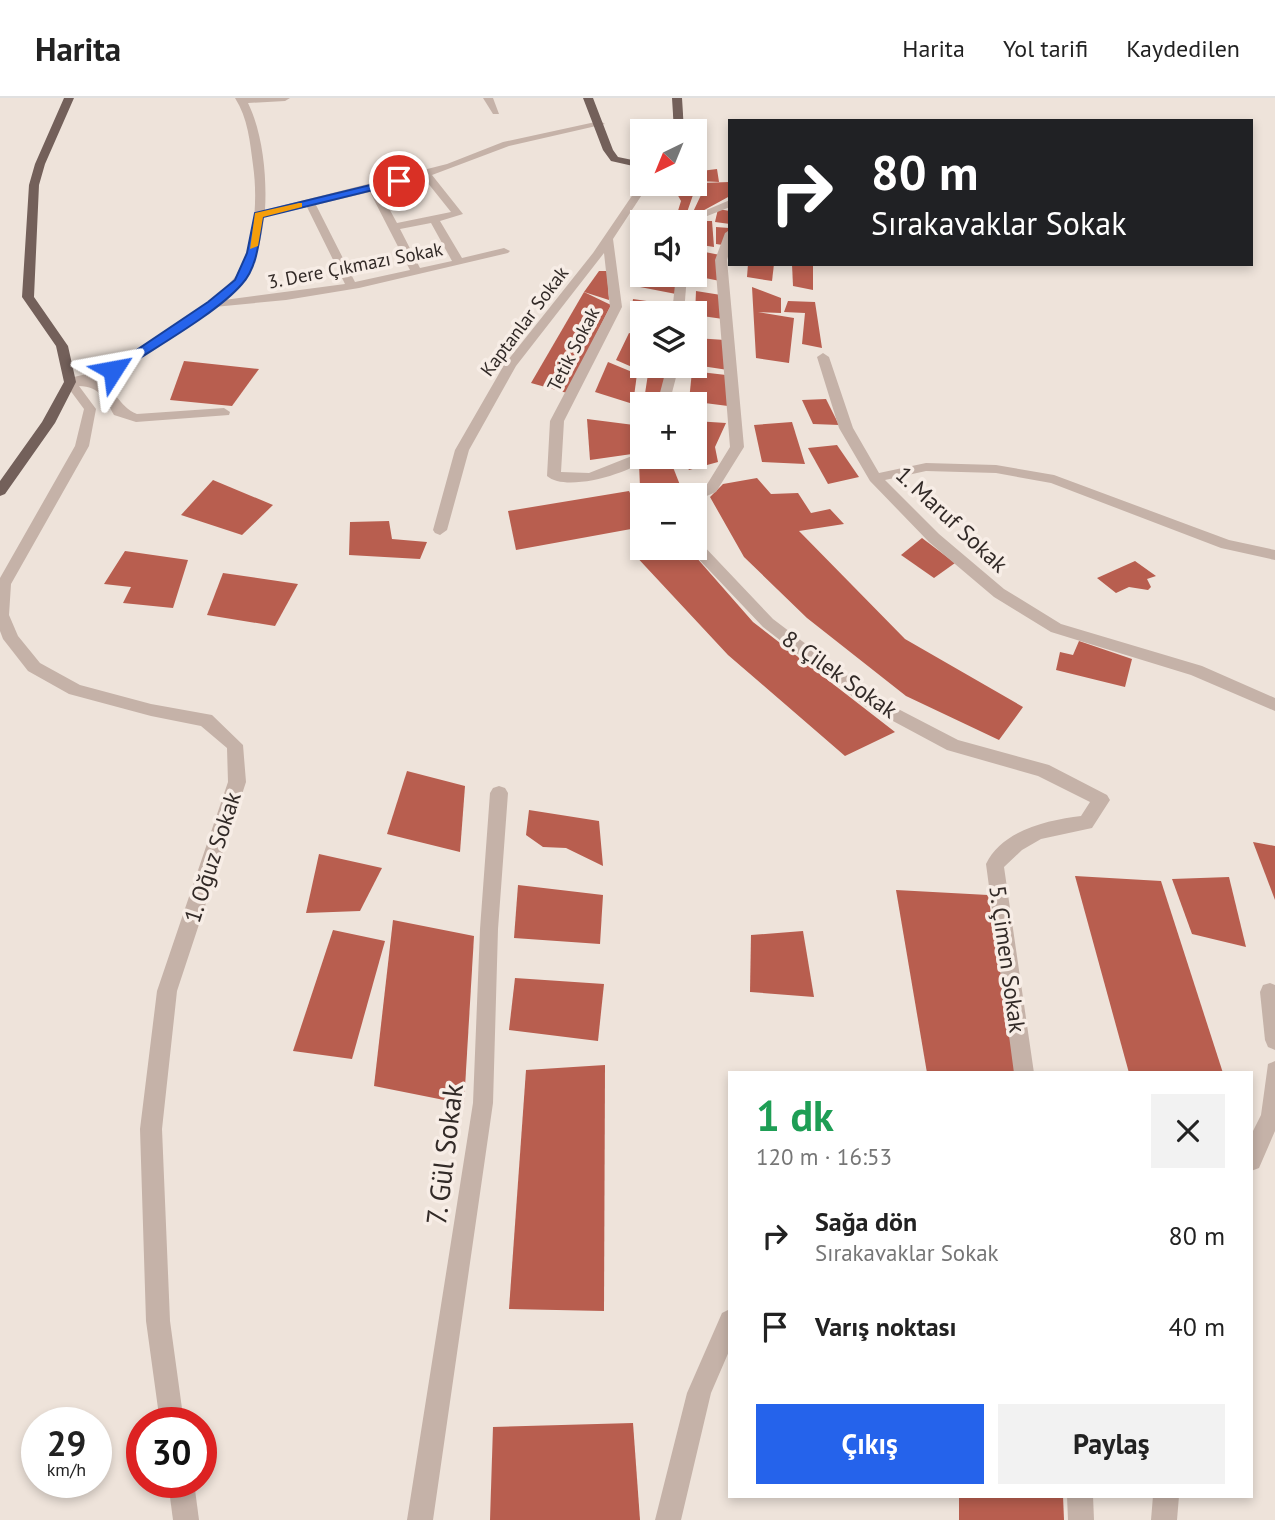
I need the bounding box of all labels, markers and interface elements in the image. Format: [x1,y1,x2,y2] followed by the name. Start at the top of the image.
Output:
[35,27,121,70] text: Harita
[902,33,965,64] text: Harita
[1003,33,1088,64] text: Yol tarifi
[1126,33,1240,64] text: Kaydedilen
[630,119,707,196] north arrow
[630,119,707,560] map controls
[871,140,978,204] text: 80 m
[756,147,847,238] icon: right
[369,151,429,211] pin
[380,162,418,200] icon: arrive
[871,202,1126,244] text: Sırakavaklar Sokak
[630,210,707,287] button: sound
[265,236,445,294] street label: 3. Dere Çıkmazı Sokak
[475,261,573,381] street label: Kaptanlar Sokak
[630,301,707,378] button: layers
[542,303,604,395] street label: Tetik Sokak
[76,333,150,407] position arrow
[630,392,707,469] button: +
[890,460,1014,578] street label: 1. Maruf Sokak
[630,483,707,560] button: −
[777,624,903,724] street label: 8. Çilek Sokak
[177,788,247,926] street label: 1. Oğuz Sokak
[983,884,1033,1034] street label: 5. Çimen Sokak
[417,1081,471,1227] street label: 7. Gül Sokak
[756,1088,834,1143] text: 1 dk
[1151,1094,1225,1168] button: close
[756,1142,892,1171] text: 120 m · 16:53
[815,1205,917,1238] text: Sağa dön
[756,1217,794,1255] icon: right
[1169,1219,1225,1252] text: 80 m
[815,1238,999,1267] text: Sırakavaklar Sokak
[756,1308,794,1346] icon: arrive
[815,1310,957,1343] text: Varış noktası
[1169,1310,1225,1343] text: 40 m
[756,1404,984,1484] button: Çıkış
[998,1404,1225,1484] button: Paylaş
[126,1407,217,1498] speed limit sign: 30
[47,1420,86,1466] text: 29
[47,1458,86,1481] text: km/h

